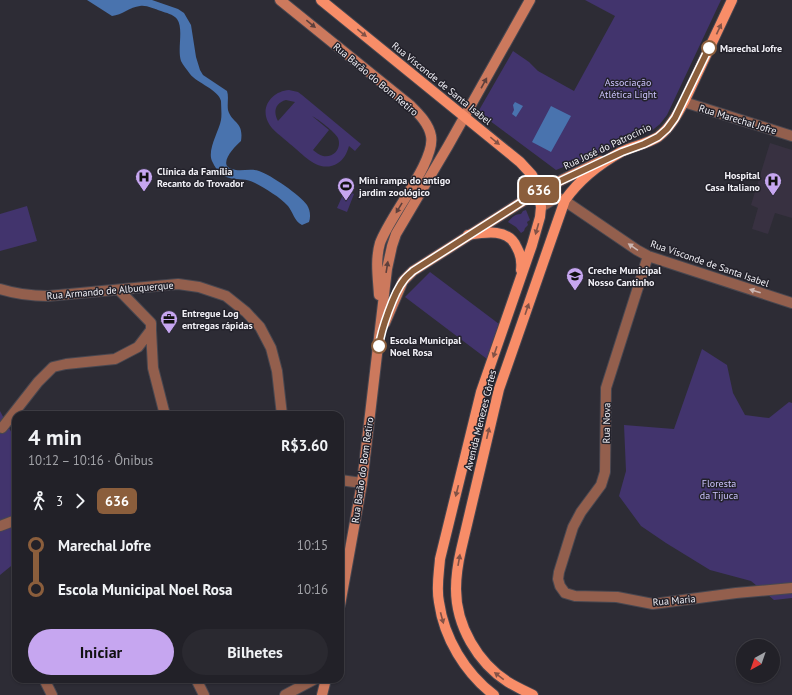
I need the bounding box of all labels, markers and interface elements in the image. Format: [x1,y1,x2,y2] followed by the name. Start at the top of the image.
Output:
[305,20,316,29] one-way arrow
[716,24,722,35] one-way arrow
[357,29,367,38] one-way arrow
[389,39,494,128] street label: Rua Visconde de Santa Isabel
[331,40,421,119] street label: Rua Barão do Bom Retiro
[701,40,717,56] marker: Marechal Jofre
[720,42,782,55] place label: Marechal Jofre
[599,76,657,101] park label: Associação Atlética Light
[480,77,487,88] one-way arrow
[697,101,778,137] street label: Rua Marechal Jofre
[561,120,653,173] street label: Rua José do Patrocínio
[489,137,500,145] one-way arrow
[157,165,244,190] place label: Clínica da Família Recanto do Trovador
[134,167,154,192] hospital icon: Clínica da Família Recanto do Trovador
[705,169,761,194] place label: Hospital Casa Italiano
[763,171,783,196] hospital icon: Hospital Casa Italiano
[358,174,451,199] place label: Mini rampa do antigo jardim zoológico
[336,176,356,201] sports icon: Mini rampa do antigo jardim zoológico
[516,177,562,203] line badge: 636
[527,181,551,199] text: 636
[395,202,402,214] one-way arrow
[533,223,539,235] one-way arrow
[649,237,771,290] street label: Rua Visconde de Santa Isabel
[628,243,638,251] one-way arrow
[385,261,391,273] one-way arrow
[588,264,661,289] place label: Creche Municipal Nosso Cantinho
[565,266,585,291] school or university icon: Creche Municipal Nosso Cantinho
[46,278,174,303] street label: Rua Armando de Albuquerque
[749,288,761,294] one-way arrow
[524,303,530,315] one-way arrow
[182,307,253,332] place label: Entregue Log entregas rápidas
[159,309,179,334] office icon: Entregue Log entregas rápidas
[390,334,461,359] place label: Escola Municipal Noel Rosa
[371,338,387,354] marker: Escola Municipal Noel Rosa
[492,346,498,358] one-way arrow
[462,369,499,472] street label: Avenida Menezes Côrtes
[600,403,613,443] street label: Rua Nova
[349,416,376,524] street label: Rua Barão do Bom Retiro
[28,423,82,451] text: 4 min
[486,427,492,439] one-way arrow
[281,436,328,455] text: R$3.60
[28,452,153,469] text: 10:12 – 10:16 · Ônibus
[700,477,738,502] park label: Floresta da Tijuca
[453,485,459,497] one-way arrow
[28,490,50,512] icon: walk
[69,490,91,512] icon: forward
[105,492,129,510] text: 636
[56,493,63,510] text: 3
[58,536,151,555] text: Marechal Jofre
[297,537,328,554] text: 10:15
[456,554,462,566] one-way arrow
[58,580,233,599] text: Escola Municipal Noel Rosa
[297,581,328,598] text: 10:16
[652,592,696,609] street label: Rua Maria
[440,612,446,624] one-way arrow
[28,629,174,675] button: Iniciar
[182,629,328,675] button: Bilhetes
[736,639,780,683] north arrow
[736,639,780,683] map controls
[494,672,505,680] one-way arrow

